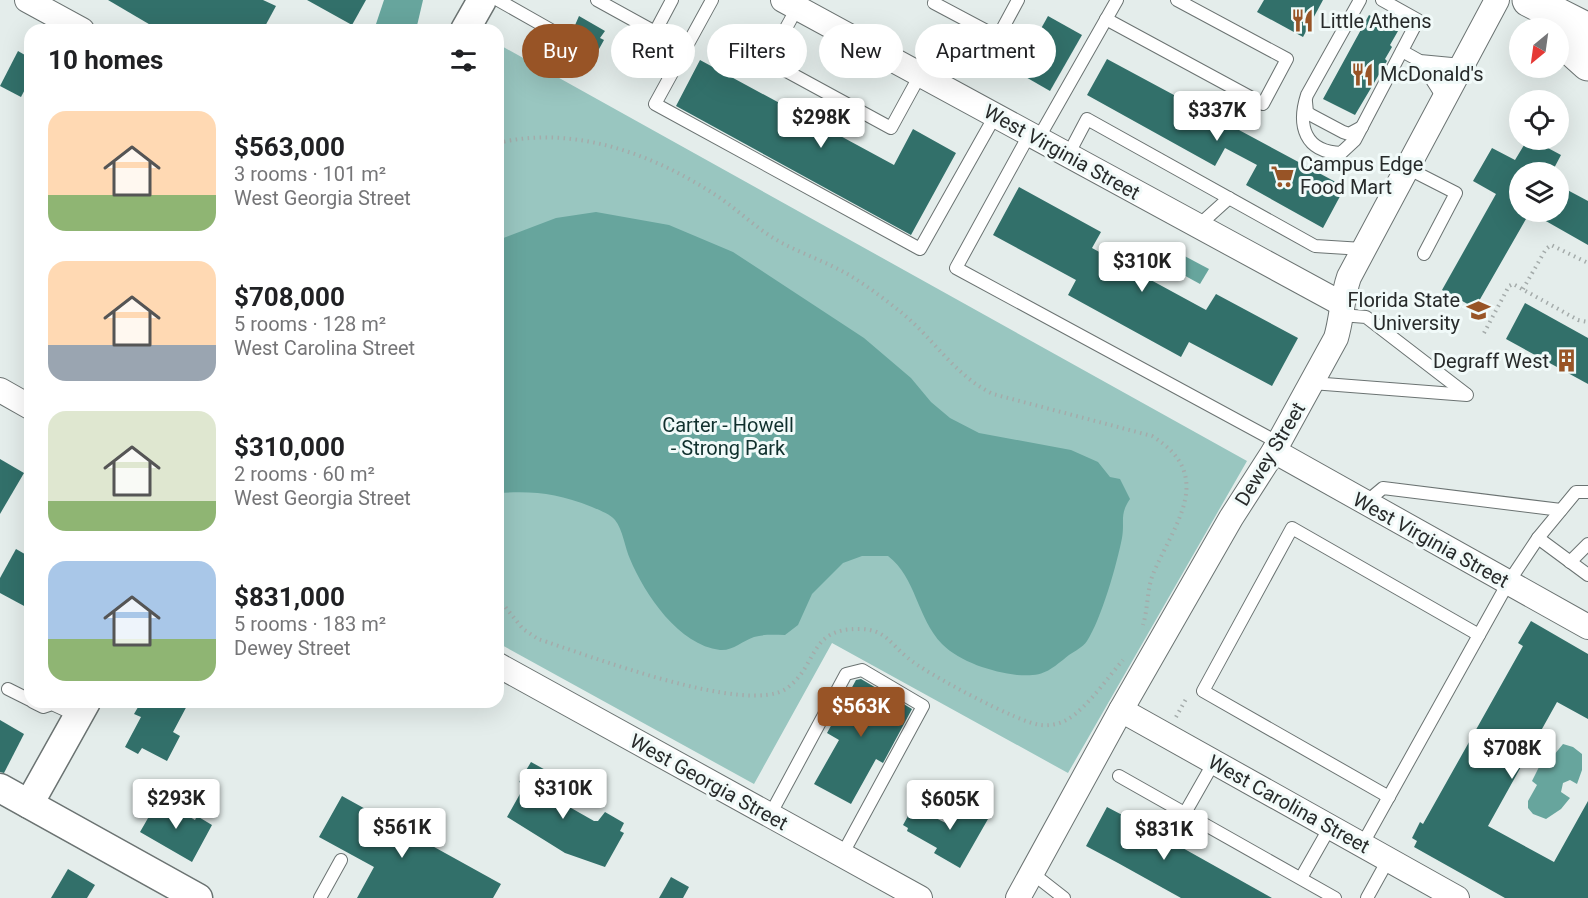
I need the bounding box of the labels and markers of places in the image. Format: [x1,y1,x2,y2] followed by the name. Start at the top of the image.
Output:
[1289,8,1315,34] restaurant icon: Little Athens
[1320,9,1432,33] place label: Little Athens
[1349,61,1375,87] restaurant icon: McDonald's
[1380,62,1484,86] place label: McDonald's
[1175,91,1259,142] pin: $337K
[779,98,863,149] pin: $298K
[1300,152,1423,199] place label: Campus Edge Food Mart
[1269,163,1295,189] supermarket icon: Campus Edge Food Mart
[1100,242,1184,293] pin: $310K
[1347,288,1461,335] place label: Florida State University
[1465,298,1491,324] school or university icon: Florida State University
[1554,348,1580,374] building icon: Degraff West
[1433,349,1549,373] place label: Degraff West
[819,687,903,738] pin: $563K
[1470,729,1554,780] pin: $708K
[521,769,605,820] pin: $310K
[134,779,218,830] pin: $293K
[908,780,992,831] pin: $605K
[360,808,444,859] pin: $561K
[1122,810,1206,861] pin: $831K

